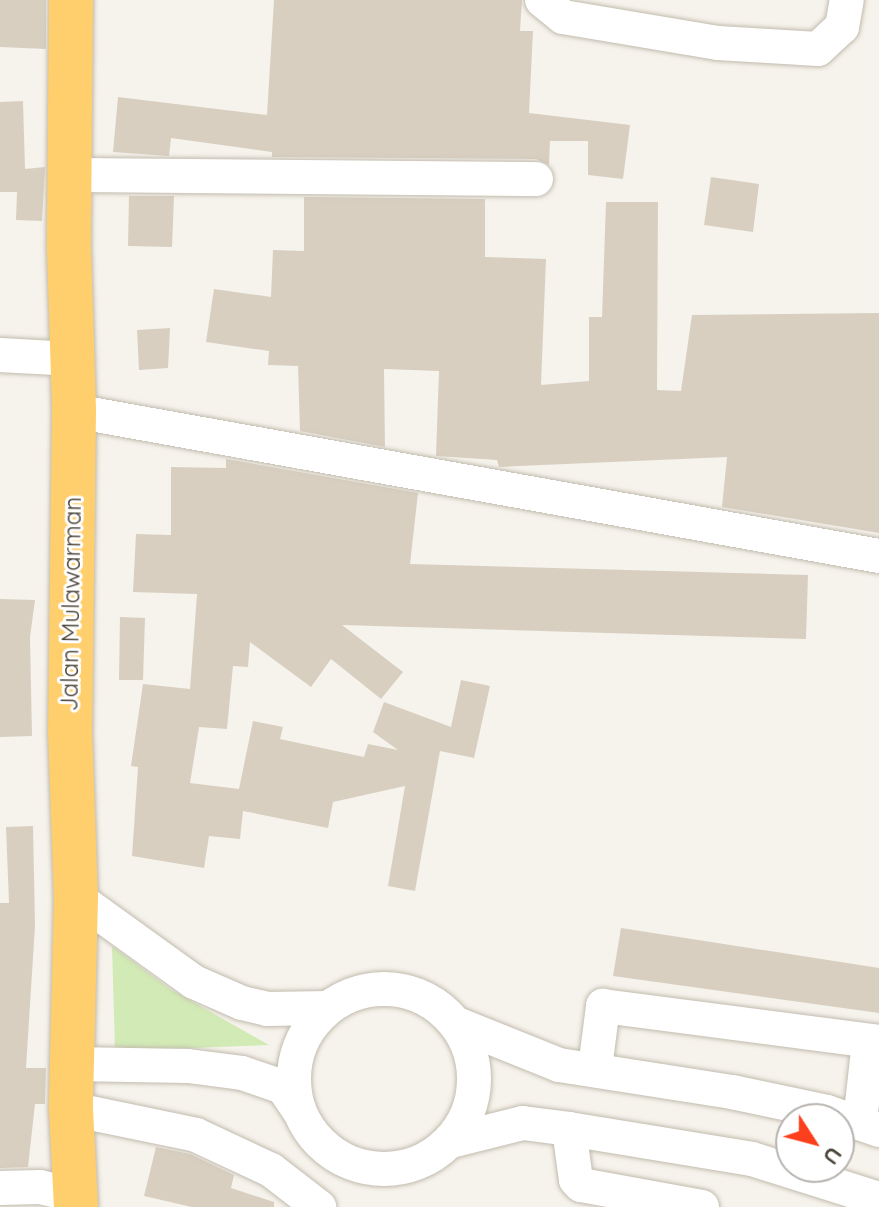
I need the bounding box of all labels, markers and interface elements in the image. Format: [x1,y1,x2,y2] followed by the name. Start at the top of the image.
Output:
[55,497,87,711] street label: Jalan Mulawarman
[775,1103,855,1183] north arrow
[817,1141,849,1170] text: U

